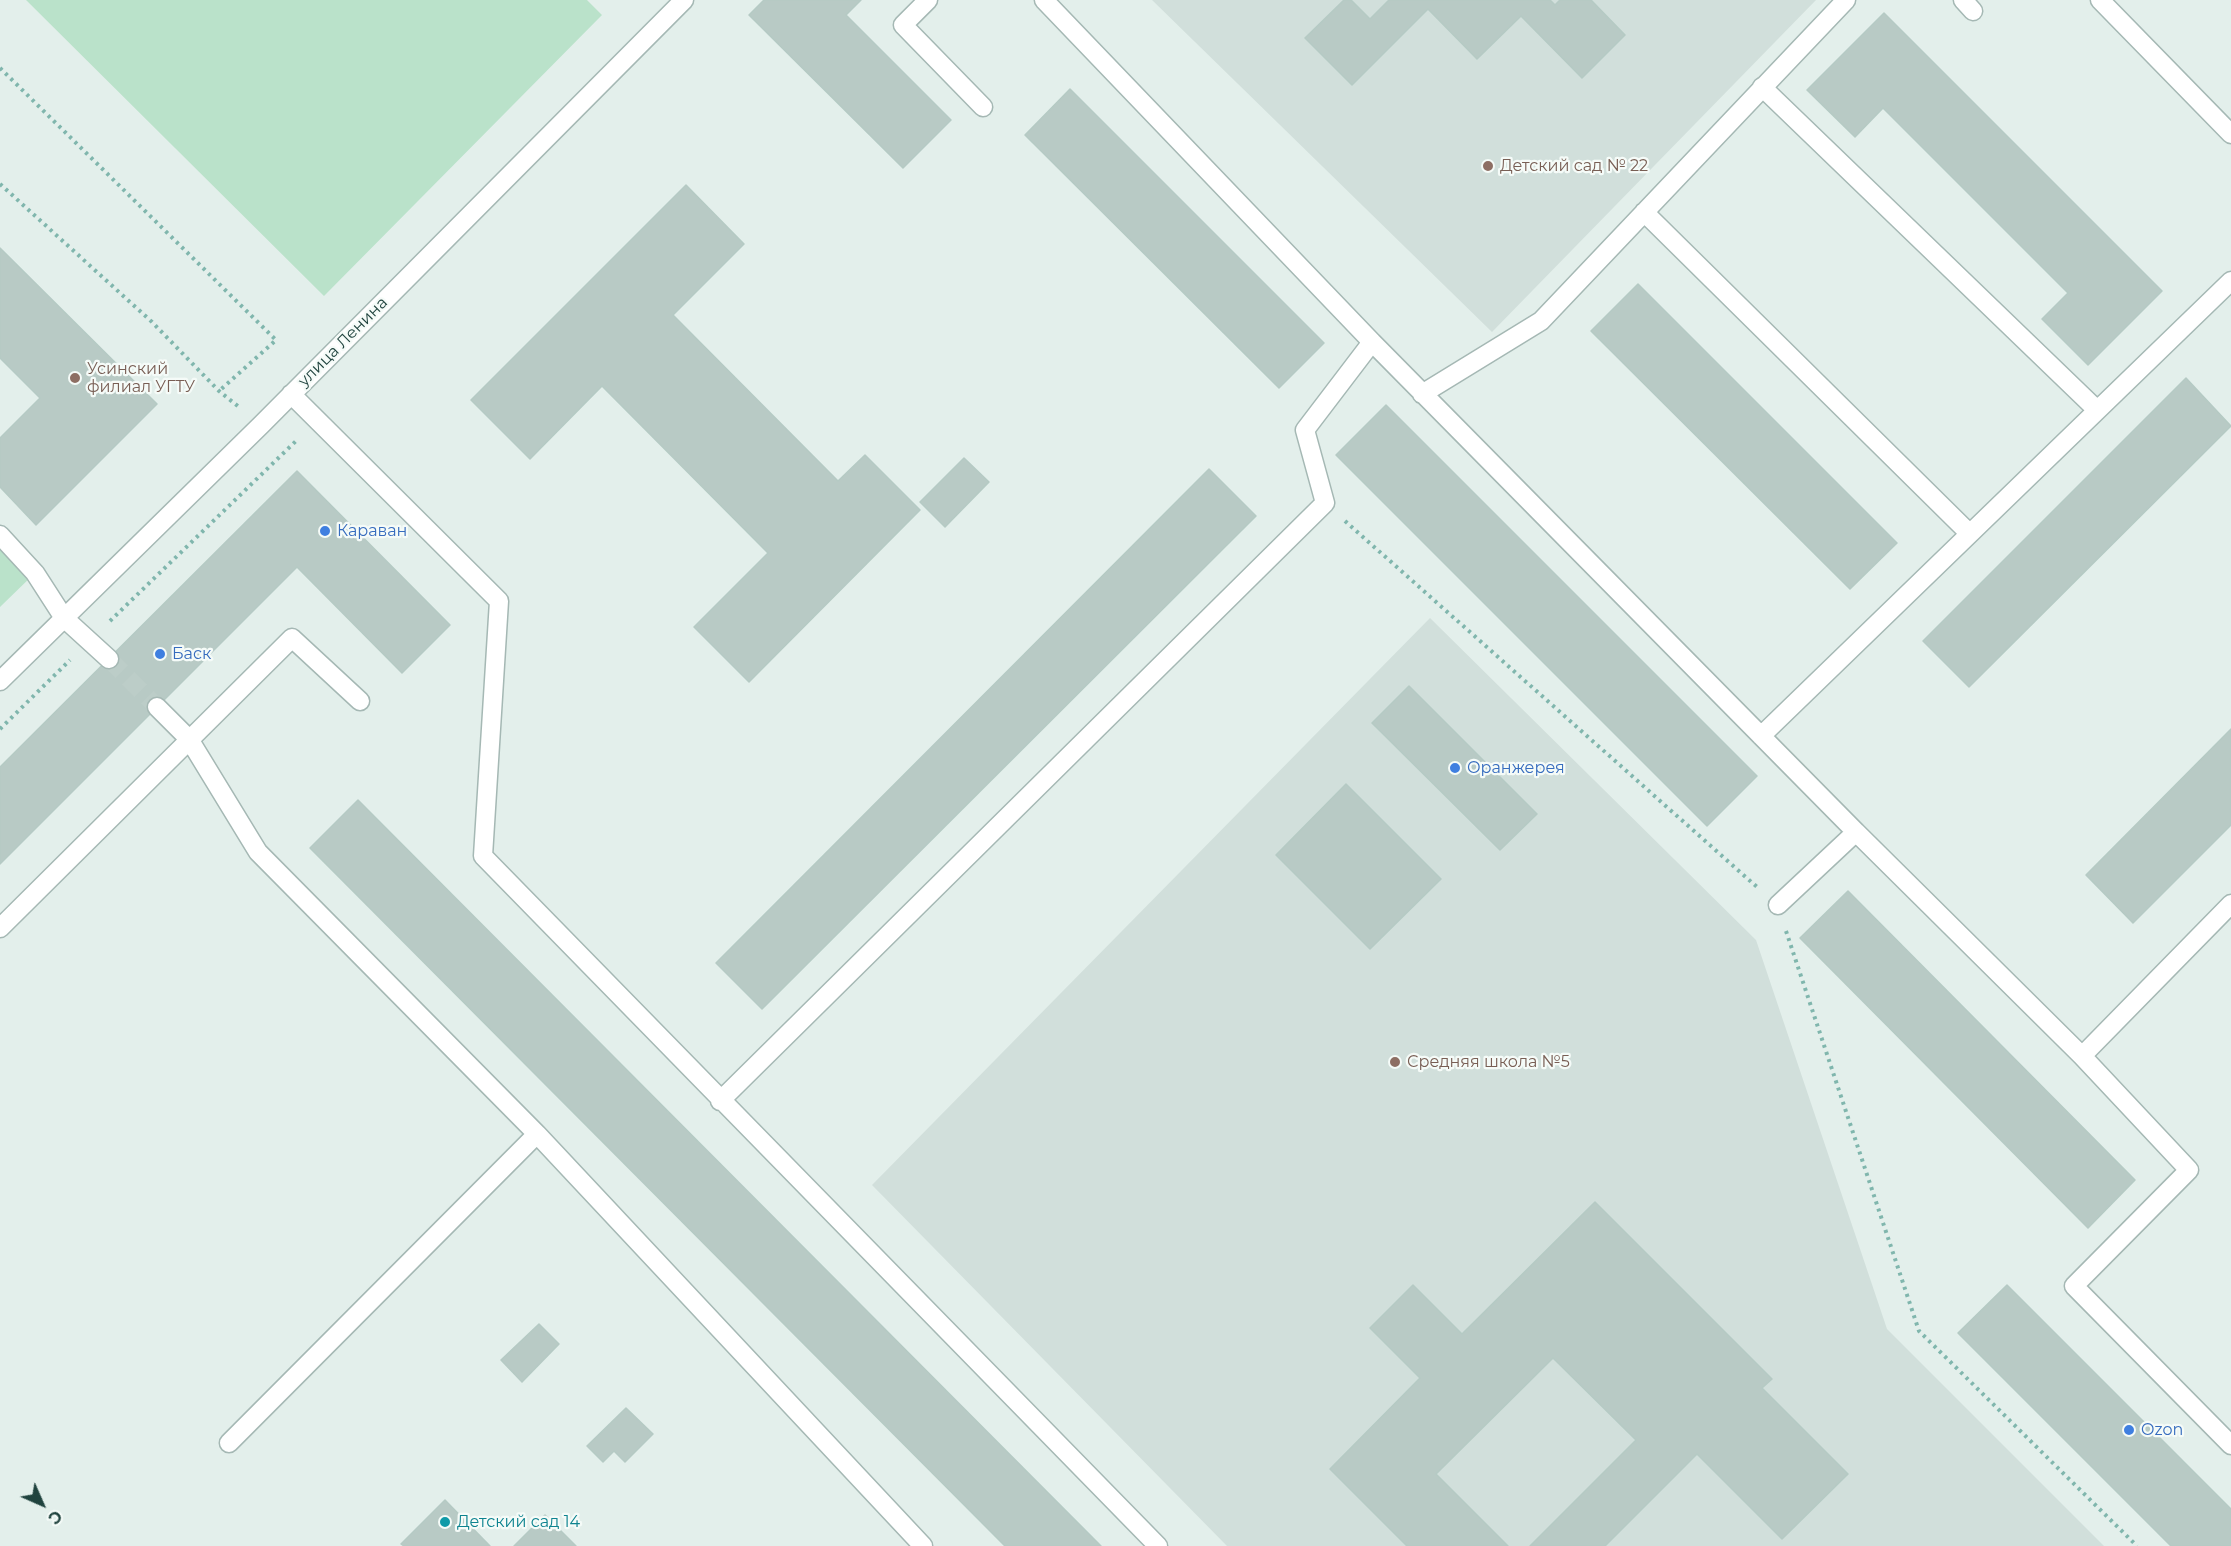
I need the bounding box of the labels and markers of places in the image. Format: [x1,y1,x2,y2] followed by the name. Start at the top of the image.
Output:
[1500,156,1648,176] place label: Детский сад № 22
[1481,159,1495,173] marker: Детский сад № 22
[87,359,195,397] place label: Усинский филиал УГТУ
[68,371,82,385] marker: Усинский филиал УГТУ
[337,521,407,541] place label: Караван
[318,524,332,538] marker: Караван
[172,644,211,664] place label: Баск
[153,647,167,661] marker: Баск
[1467,758,1565,778] place label: Оранжерея
[1448,761,1462,775] marker: Оранжерея
[1407,1052,1570,1072] place label: Средняя школа №5
[1388,1055,1402,1069] marker: Средняя школа №5
[2141,1420,2183,1440] place label: Ozon
[2122,1423,2136,1437] marker: Ozon
[457,1512,580,1532] place label: Детский сад 14
[438,1515,452,1529] marker: Детский сад 14

